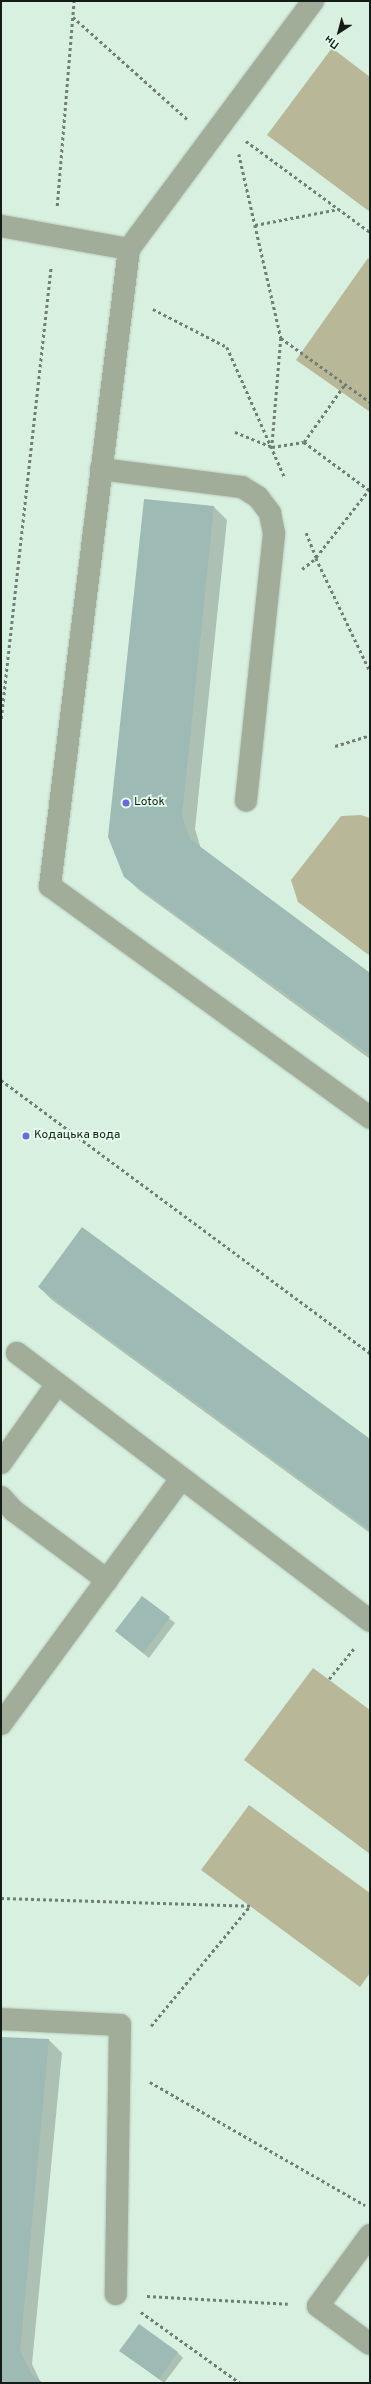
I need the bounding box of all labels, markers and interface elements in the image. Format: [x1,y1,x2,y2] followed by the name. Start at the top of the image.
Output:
[319,12,359,52] north arrow
[322,32,342,52] text: Пн
[134,796,165,810] place label: Lotok
[121,798,131,808] marker: Lotok
[34,1129,120,1143] place label: Кодацька вода
[21,1131,31,1141] marker: Кодацька вода

